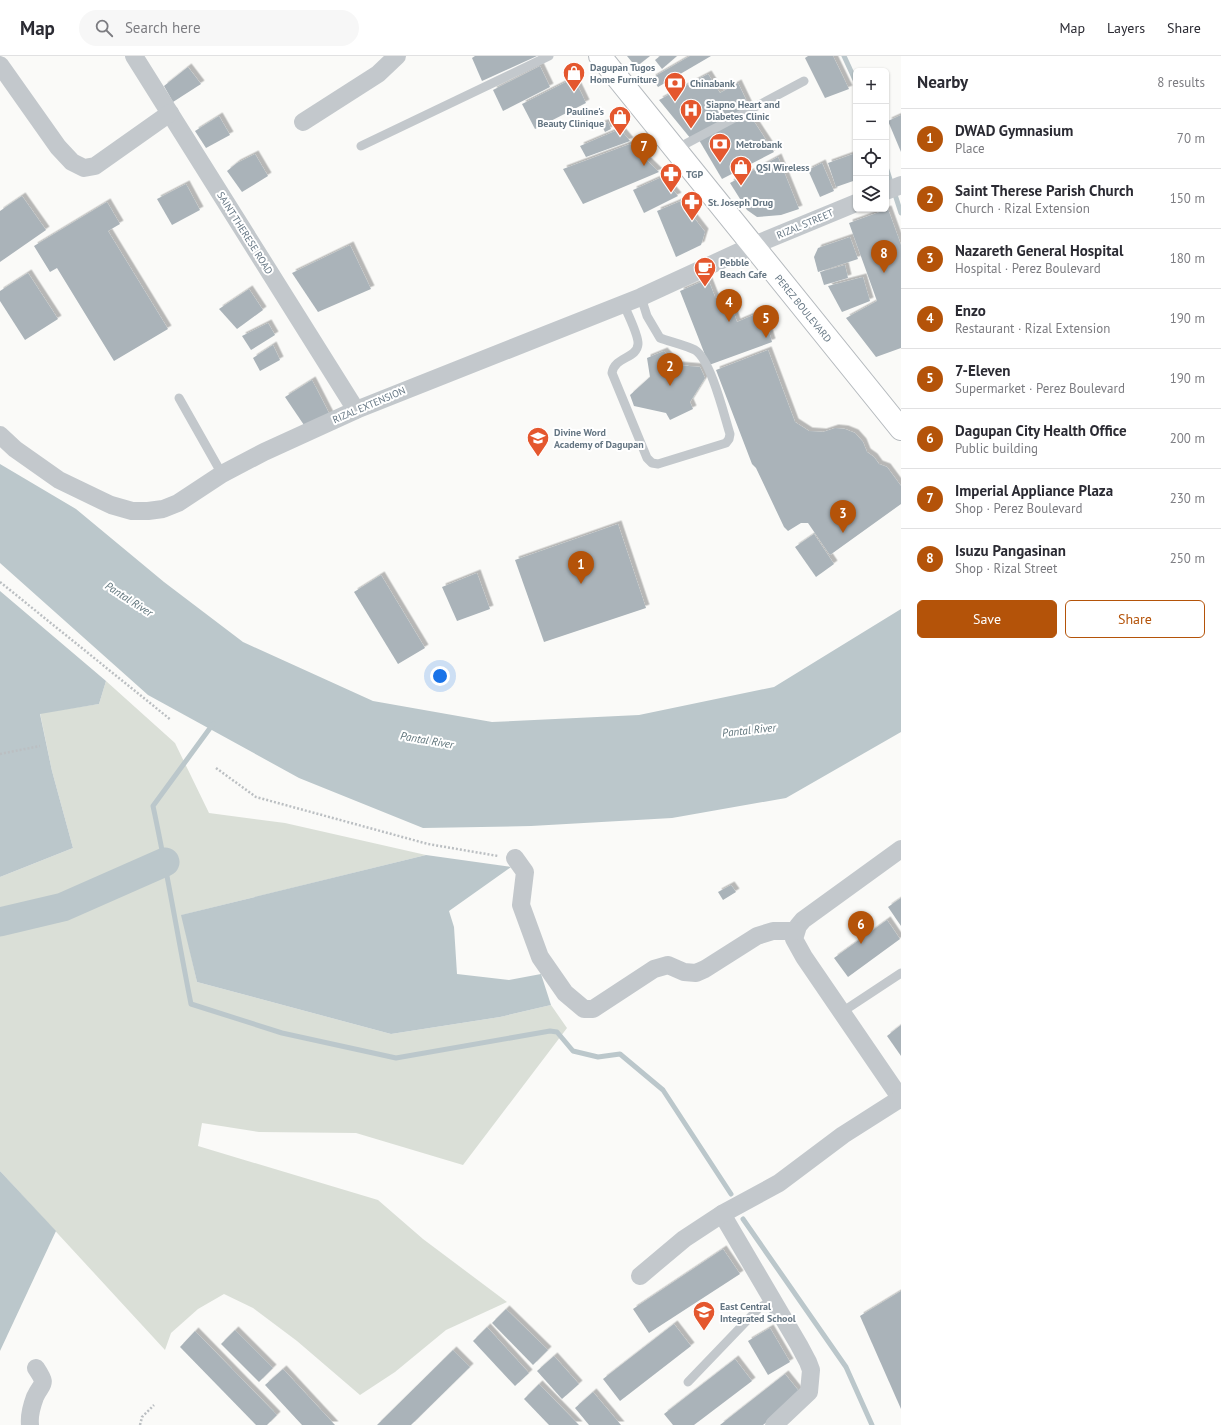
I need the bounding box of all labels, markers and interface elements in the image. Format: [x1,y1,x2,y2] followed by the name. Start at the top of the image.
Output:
[79,10,359,46] search box
[20,16,55,40] text: Map
[93,17,115,39] icon: search
[125,18,201,37] text: Search here
[1059,19,1085,37] text: Map
[1107,19,1145,37] text: Layers
[1167,19,1201,37] text: Share
[561,60,587,93] shop icon: Dagupan Tugos Home Furniture
[590,61,657,86] place label: Dagupan Tugos Home Furniture
[853,68,889,212] map controls
[853,68,889,104] button: +
[662,70,688,103] bank icon: Chinabank
[917,71,968,93] text: Nearby
[1157,74,1205,91] text: 8 results
[690,77,735,90] place label: Chinabank
[678,97,704,130] hospital icon: Siapno Heart and Diabetes Clinic
[706,98,780,123] place label: Siapno Heart and Diabetes Clinic
[607,104,633,137] shop icon: Pauline's Beauty Clinique
[853,104,889,140] button: −
[537,105,604,130] place label: Pauline's Beauty Clinique
[955,121,1073,140] text: DWAD Gymnasium
[926,130,934,147] text: 1
[1177,130,1205,147] text: 70 m
[707,131,733,164] bank icon: Metrobank
[631,133,657,166] pin: 7
[736,138,782,151] place label: Metrobank
[853,140,889,176] button: locate
[955,140,985,157] text: Place
[728,154,754,187] shop icon: QSI Wireless
[658,161,684,194] pharmacy icon: TGP
[756,161,810,174] place label: QSI Wireless
[686,168,703,181] place label: TGP
[853,176,889,212] button: layers
[955,181,1134,200] text: Saint Therese Parish Church
[214,189,276,277] street label: SAINT THERESE ROAD
[679,189,705,222] pharmacy icon: St. Joseph Drug
[926,190,934,207] text: 2
[1170,190,1205,207] text: 150 m
[708,196,773,209] place label: St. Joseph Drug
[955,200,1090,217] text: Church · Rizal Extension
[775,206,836,242] street label: RIZAL STREET
[871,240,897,273] pin: 8
[955,241,1123,260] text: Nazareth General Hospital
[926,250,934,267] text: 3
[1170,250,1205,267] text: 180 m
[692,255,718,288] cafe icon: Pebble Beach Cafe
[720,256,767,281] place label: Pebble Beach Cafe
[955,260,1101,277] text: Hospital · Perez Boulevard
[772,272,835,345] street label: PEREZ BOULEVARD
[716,289,742,322] pin: 4
[955,301,986,320] text: Enzo
[753,305,779,338] pin: 5
[926,310,934,327] text: 4
[1170,310,1205,327] text: 190 m
[955,320,1110,337] text: Restaurant · Rizal Extension
[657,353,683,386] pin: 2
[955,361,1010,380] text: 7-Eleven
[926,370,934,387] text: 5
[1170,370,1205,387] text: 190 m
[955,380,1125,397] text: Supermarket · Perez Boulevard
[331,384,407,426] street label: RIZAL EXTENSION
[955,421,1127,440] text: Dagupan City Health Office
[525,425,551,458] school or university icon: Divine Word Academy of Dagupan
[554,426,644,451] place label: Divine Word Academy of Dagupan
[926,430,934,447] text: 6
[1170,430,1205,447] text: 200 m
[955,440,1038,457] text: Public building
[955,481,1113,500] text: Imperial Appliance Plaza
[926,490,934,507] text: 7
[1170,490,1205,507] text: 230 m
[830,500,856,533] pin: 3
[955,500,1082,517] text: Shop · Perez Boulevard
[955,541,1066,560] text: Isuzu Pangasinan
[926,550,934,567] text: 8
[1170,550,1205,567] text: 250 m
[568,551,594,584] pin: 1
[955,560,1057,577] text: Shop · Rizal Street
[103,578,157,620] water label: Pantal River
[917,600,1057,638] button: Save
[1065,600,1205,638] button: Share
[430,666,450,686] your location
[721,720,778,740] water label: Pantal River
[399,728,456,752] water label: Pantal River
[848,911,874,944] pin: 6
[691,1299,717,1332] school or university icon: East Central Integrated School
[720,1300,796,1325] place label: East Central Integrated School

